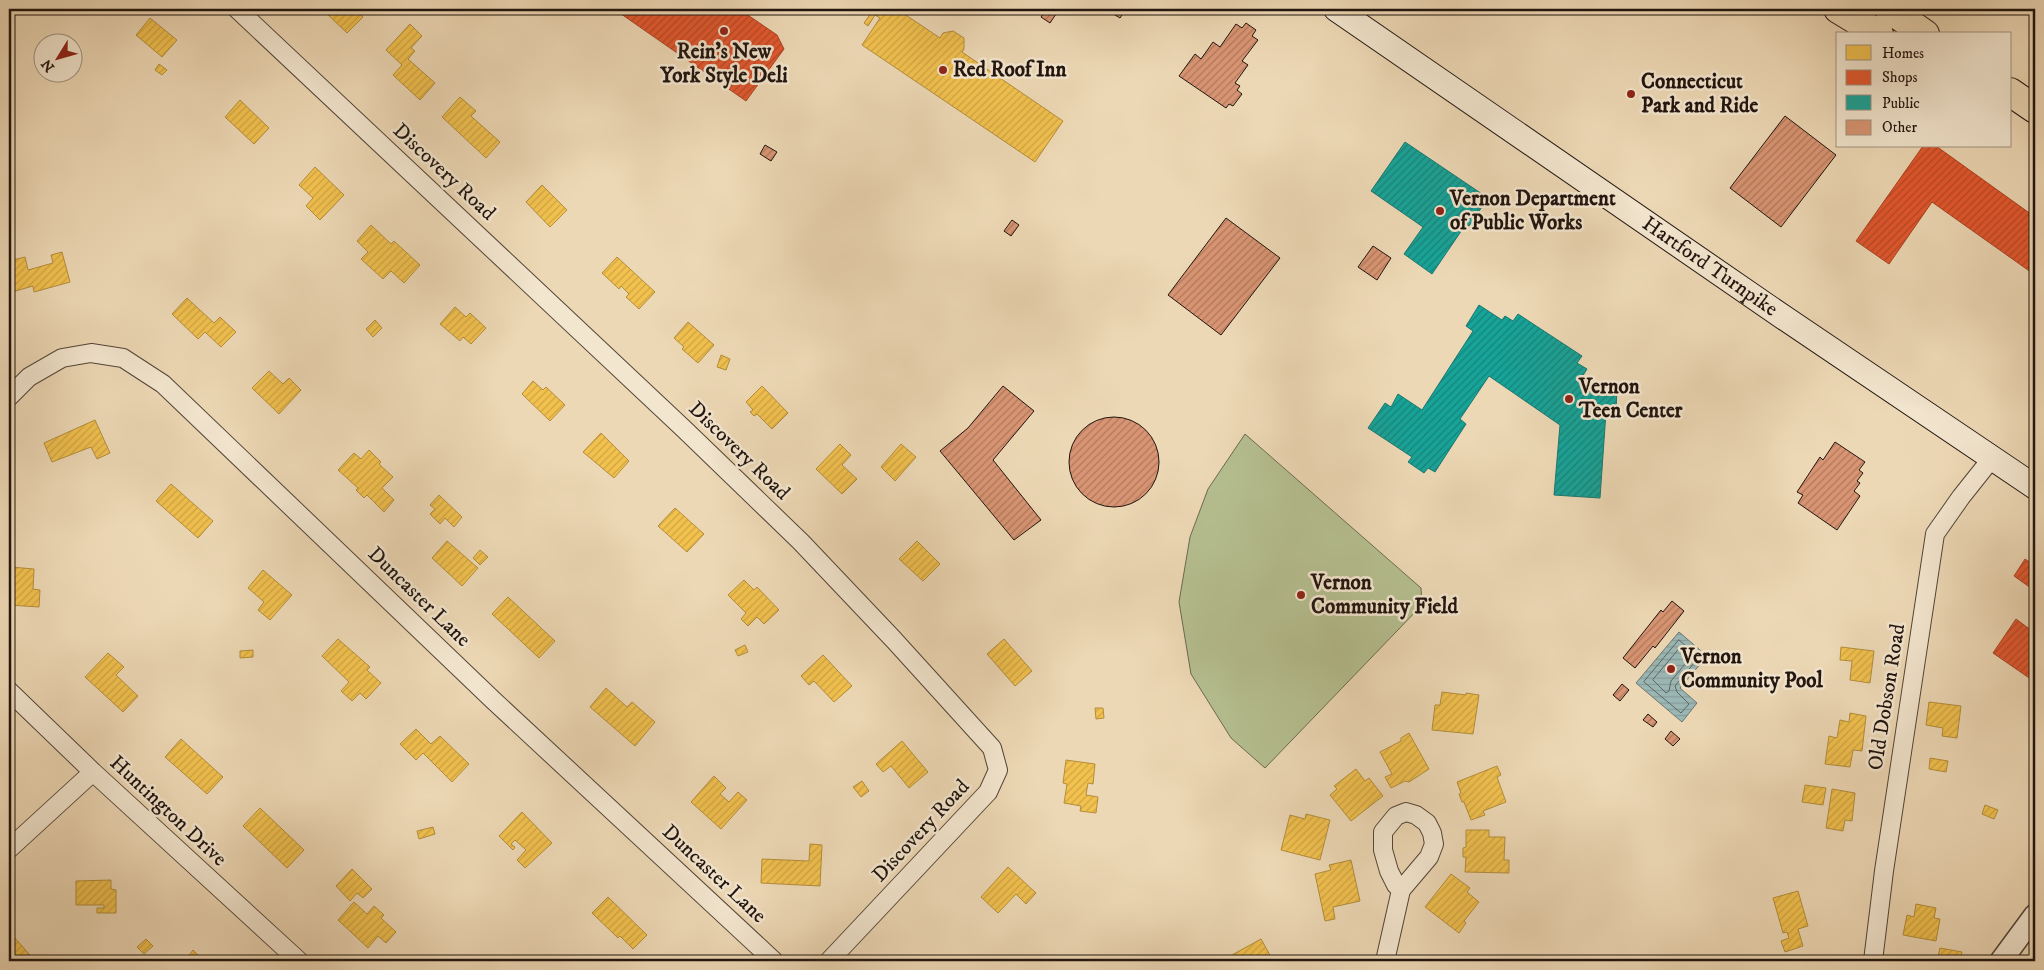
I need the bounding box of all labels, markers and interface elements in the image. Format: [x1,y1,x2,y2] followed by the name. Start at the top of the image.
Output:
[718,25,730,37] marker: Rein's New York Style Deli
[32,32,82,82] north arrow
[1836,32,2012,148] legend
[659,39,788,89] place label: Rein's New York Style Deli
[1882,44,1924,63] text: Homes
[37,55,59,75] text: N
[953,57,1068,83] place label: Red Roof Inn
[937,64,949,76] marker: Red Roof Inn
[1882,68,1918,87] text: Shops
[1641,69,1758,119] place label: Connecticut Park and Ride
[1625,88,1637,100] marker: Connecticut Park and Ride
[1882,94,1920,113] text: Public
[387,118,501,227] street label: Discovery Road
[1882,118,1917,137] text: Other
[1449,186,1616,236] place label: Vernon Department of Public Works
[1434,205,1446,217] marker: Vernon Department of Public Works
[1637,211,1783,323] street label: Hartford Turnpike
[1578,374,1684,424] place label: Vernon Teen Center
[1563,393,1575,405] marker: Vernon Teen Center
[683,396,796,506] street label: Discovery Road
[362,541,476,653] street label: Duncaster Lane
[1310,570,1459,620] place label: Vernon Community Field
[1295,589,1307,601] marker: Vernon Community Field
[1863,621,1911,772] street label: Old Dobson Road
[1680,644,1823,694] place label: Vernon Community Pool
[1665,663,1677,675] marker: Vernon Community Pool
[104,750,232,872] street label: Huntington Drive
[867,774,976,888] street label: Discovery Road
[656,819,772,929] street label: Duncaster Lane

